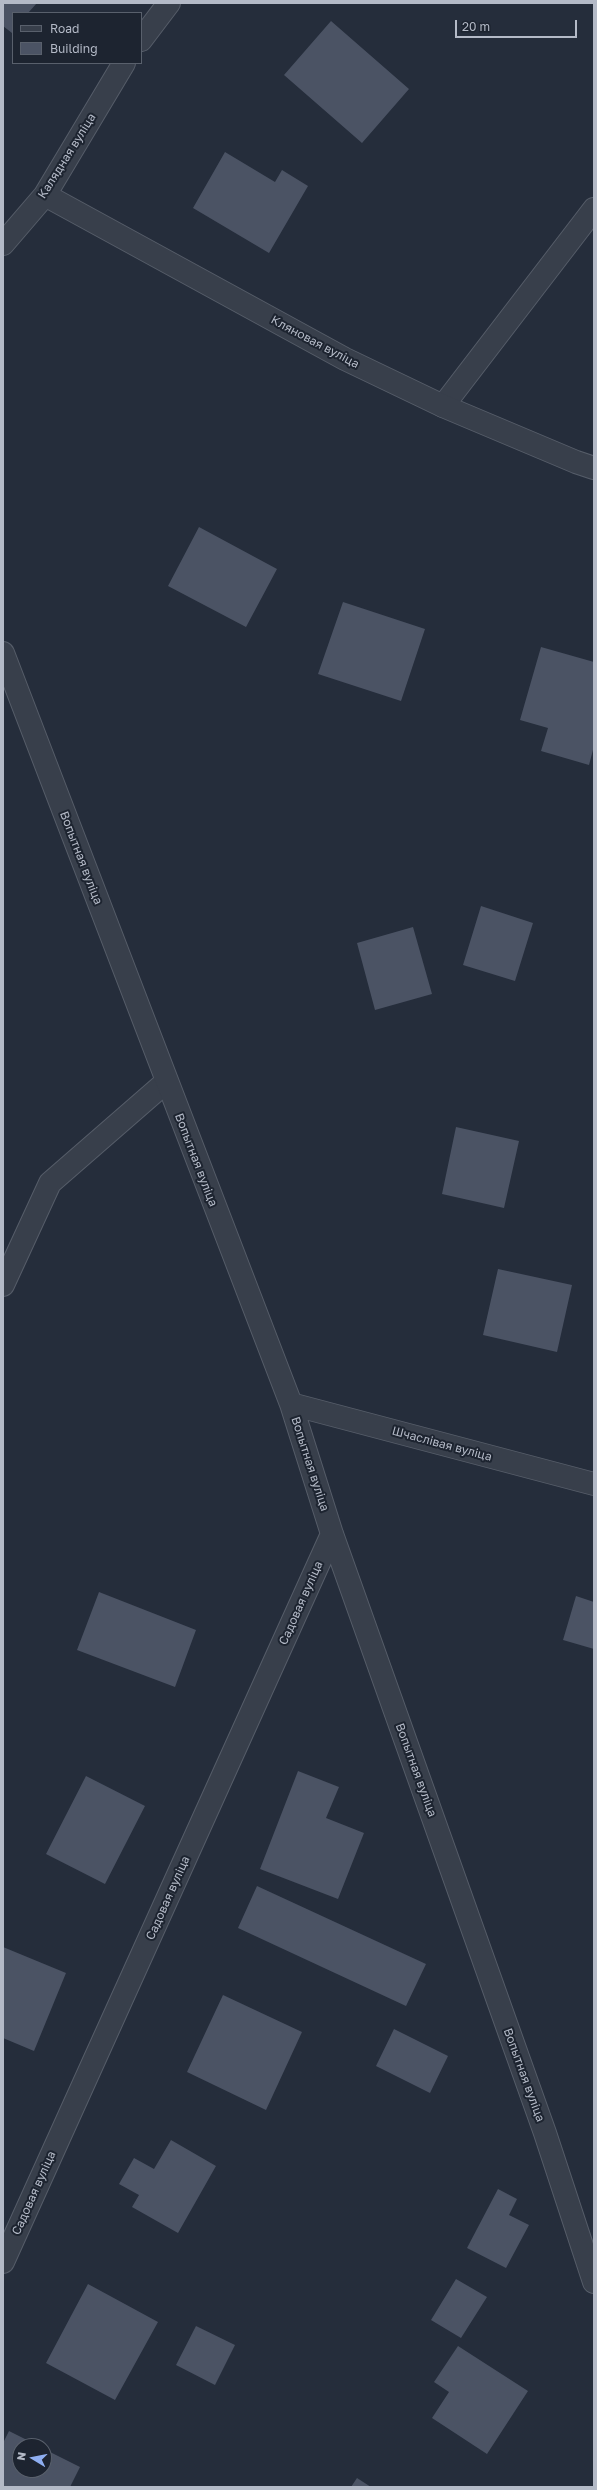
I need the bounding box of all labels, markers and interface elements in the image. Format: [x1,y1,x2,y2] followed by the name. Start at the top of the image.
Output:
[12,12,142,64] legend
[457,12,579,38] scale bar
[462,19,490,34] text: 20 m
[50,21,79,36] text: Road
[50,41,98,56] text: Building
[35,111,99,201] street label: Калядная вуліца
[268,313,362,371] street label: Кляновая вуліца
[57,809,105,907] street label: Вопытная вуліца
[172,1111,220,1209] street label: Вопытная вуліца
[288,1415,332,1513] street label: Вопытная вуліца
[390,1424,494,1464] street label: Шчаслівая вуліца
[276,1559,326,1647] street label: Садовая вуліца
[392,1721,440,1819] street label: Вопытная вуліца
[143,1854,193,1942] street label: Садовая вуліца
[500,2026,548,2124] street label: Вопытная вуліца
[9,2149,59,2237] street label: Садовая вуліца
[12,2438,52,2478] north arrow
[14,2451,28,2461] text: N

